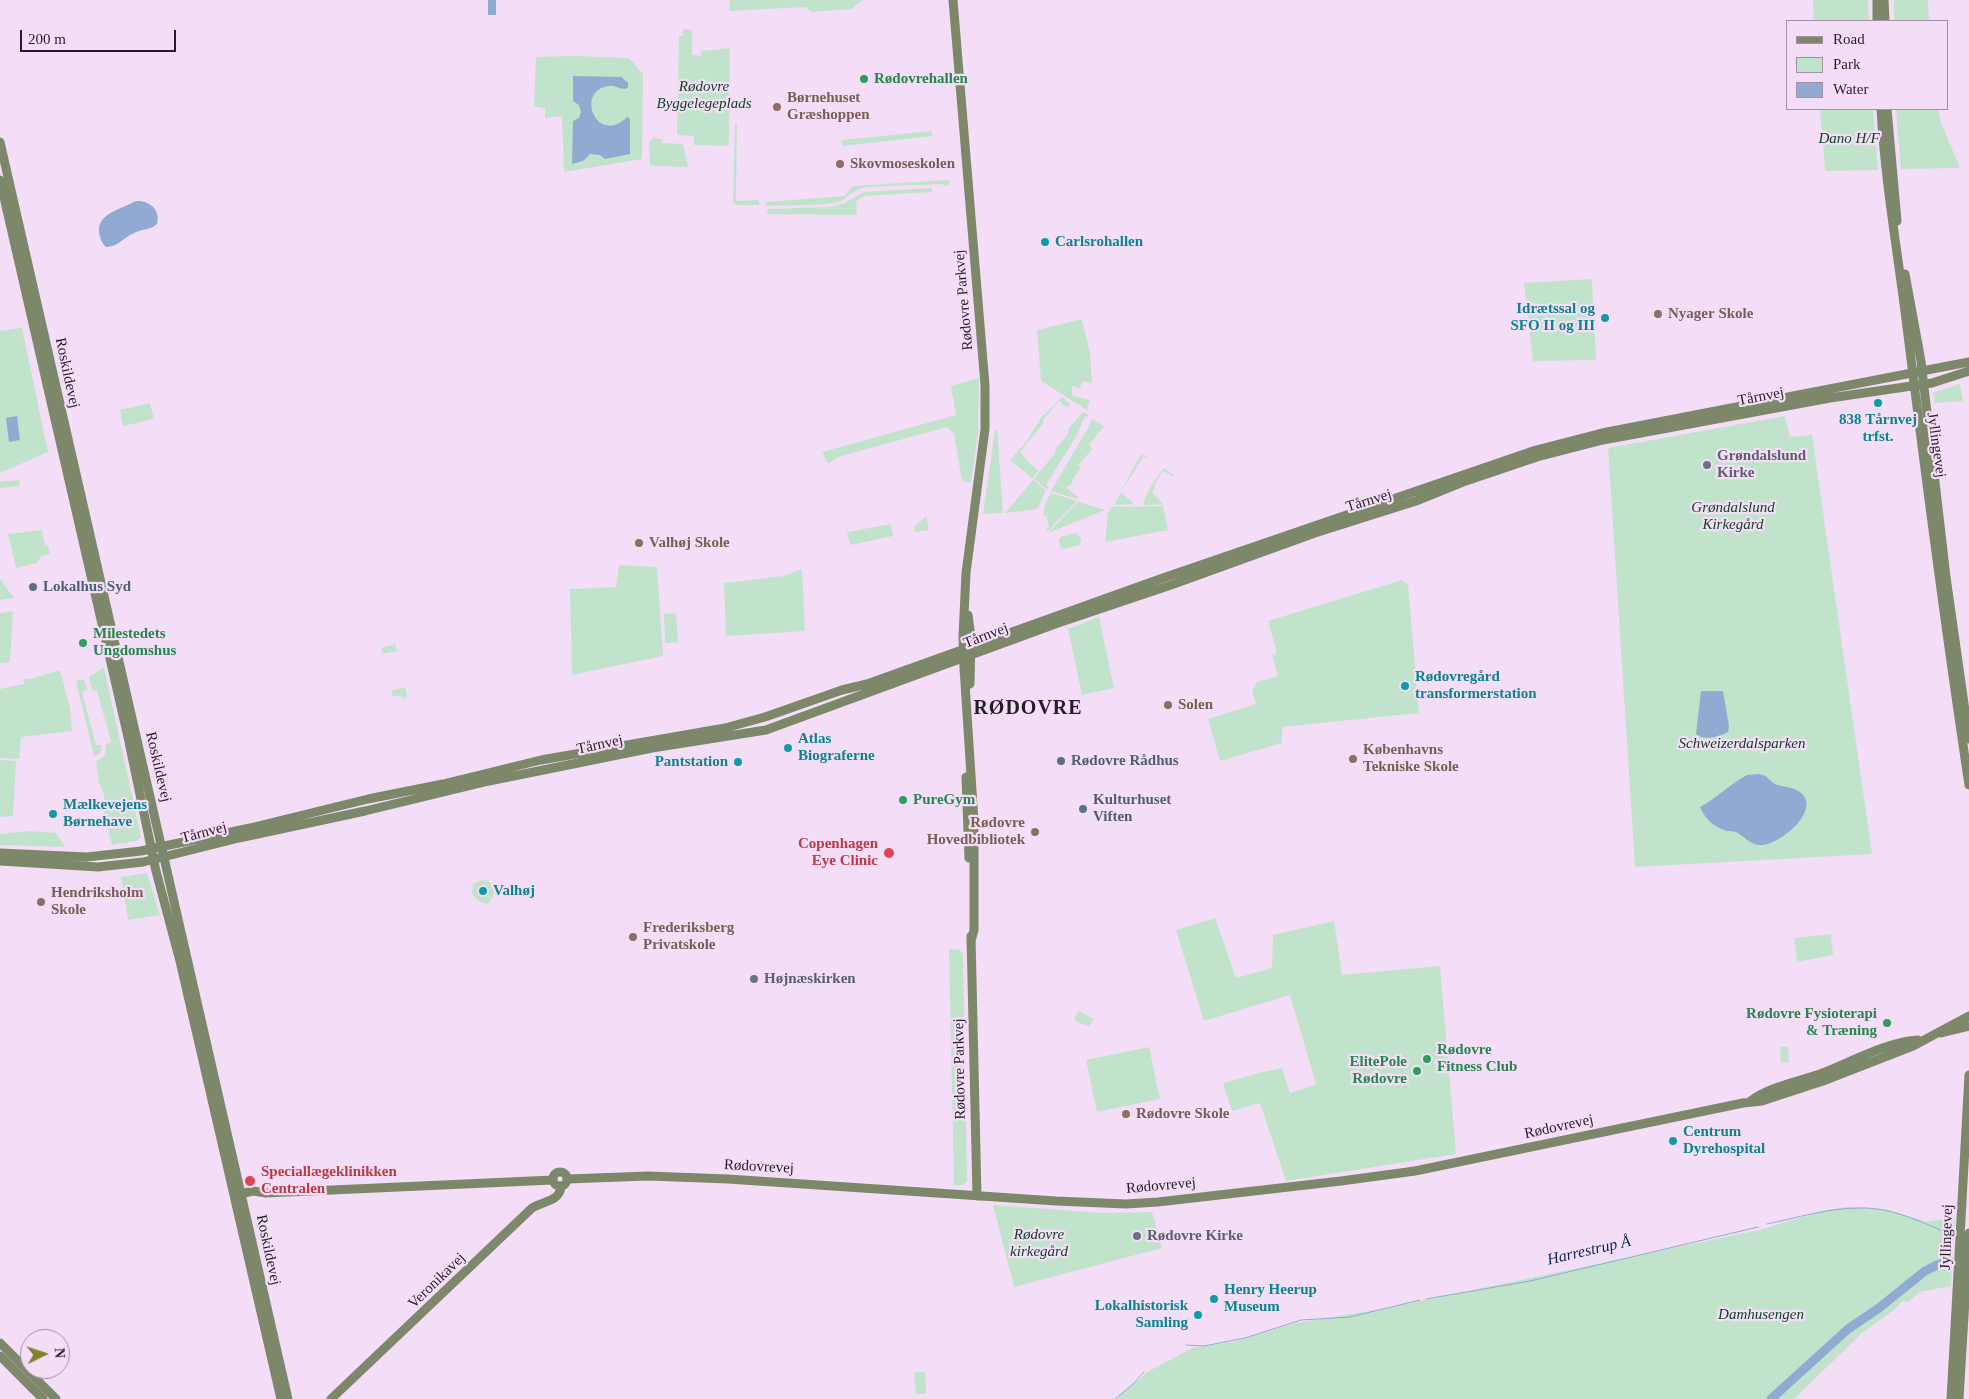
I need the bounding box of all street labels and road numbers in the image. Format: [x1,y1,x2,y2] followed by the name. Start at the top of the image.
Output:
[951,249,977,351] street label: Rødovre Parkvej
[51,336,83,410] street label: Roskildevej
[1736,384,1786,410] street label: Tårnvej
[1923,411,1949,479] street label: Jyllingevej
[1344,486,1394,516] street label: Tårnvej
[961,619,1011,653] street label: Tårnvej
[141,730,175,804] street label: Roskildevej
[575,731,625,759] street label: Tårnvej
[179,818,229,848] street label: Tårnvej
[950,1018,970,1120] street label: Rødovre Parkvej
[1523,1111,1595,1143] street label: Rødovrevej
[724,1156,794,1178] street label: Rødovrevej
[1125,1174,1197,1198] street label: Rødovrevej
[1937,1204,1957,1270] street label: Jyllingevej
[252,1213,284,1287] street label: Roskildevej
[405,1249,469,1313] street label: Veronikavej

